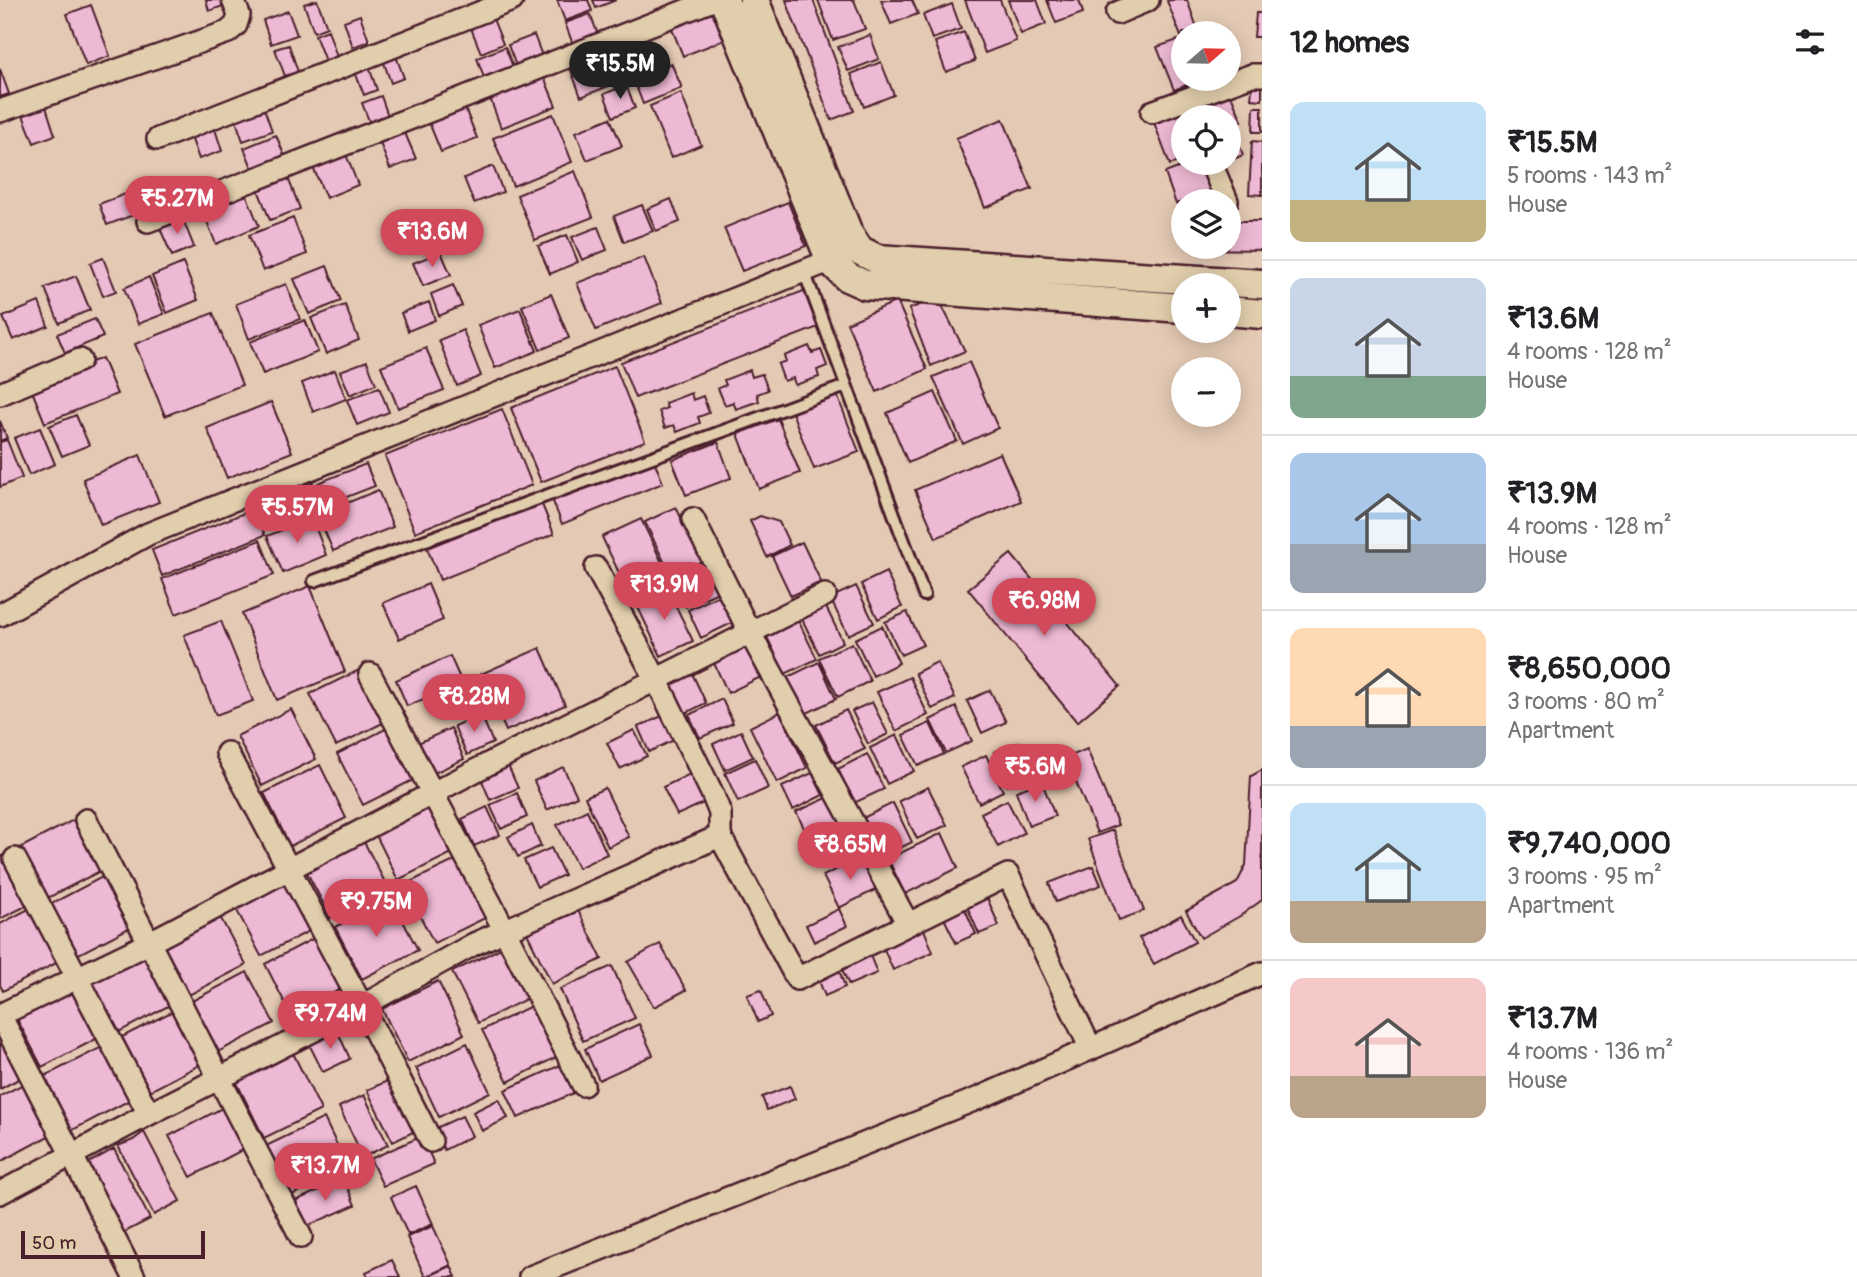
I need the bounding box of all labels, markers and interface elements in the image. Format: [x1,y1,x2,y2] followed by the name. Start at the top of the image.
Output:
[1171,21,1241,91] north arrow
[1171,21,1241,427] map controls
[1791,23,1829,61] icon: filters
[1290,24,1409,61] text: 12 homes
[563,42,677,101] pin: ₹15.5M
[585,49,655,78] text: ₹15.5M
[1171,105,1241,175] button: locate
[1507,124,1597,161] text: ₹15.5M
[1346,130,1430,214] icon: home
[1507,161,1672,190] text: 5 rooms · 143 m²
[120,176,234,236] pin: ₹5.27M
[141,184,213,213] text: ₹5.27M
[1171,189,1241,259] button: layers
[1507,190,1567,219] text: House
[375,210,489,269] pin: ₹13.6M
[397,217,467,246] text: ₹13.6M
[1171,273,1241,343] button: +
[1507,300,1599,337] text: ₹13.6M
[1346,306,1430,390] icon: home
[1507,337,1672,366] text: 4 rooms · 128 m²
[1171,357,1241,427] button: −
[1507,366,1567,395] text: House
[1507,475,1597,512] text: ₹13.9M
[1346,481,1430,565] icon: home
[240,486,354,545] pin: ₹5.57M
[261,493,333,522] text: ₹5.57M
[1507,512,1672,541] text: 4 rooms · 128 m²
[1507,541,1567,570] text: House
[607,562,721,622] pin: ₹13.9M
[629,570,699,599] text: ₹13.9M
[987,578,1101,638] pin: ₹6.98M
[1008,586,1080,615] text: ₹6.98M
[1507,650,1671,687] text: ₹8,650,000
[1346,656,1430,740] icon: home
[417,674,531,734] pin: ₹8.28M
[438,682,510,711] text: ₹8.28M
[1507,687,1665,716] text: 3 rooms · 80 m²
[1507,716,1614,745] text: Apartment
[986,744,1084,804] pin: ₹5.6M
[1004,752,1066,781] text: ₹5.6M
[793,822,907,882] pin: ₹8.65M
[1507,825,1671,862] text: ₹9,740,000
[814,830,886,859] text: ₹8.65M
[1346,831,1430,915] icon: home
[1507,862,1662,891] text: 3 rooms · 95 m²
[319,880,433,939] pin: ₹9.75M
[340,887,412,916] text: ₹9.75M
[1507,891,1614,920] text: Apartment
[273,992,387,1051] pin: ₹9.74M
[294,999,366,1028] text: ₹9.74M
[1507,1000,1598,1037] text: ₹13.7M
[1346,1006,1430,1090] icon: home
[1507,1037,1673,1066] text: 4 rooms · 136 m²
[1507,1066,1567,1095] text: House
[268,1144,382,1203] pin: ₹13.7M
[290,1151,360,1180] text: ₹13.7M
[21,1228,205,1260] scale bar
[32,1231,76,1255] text: 50 m

